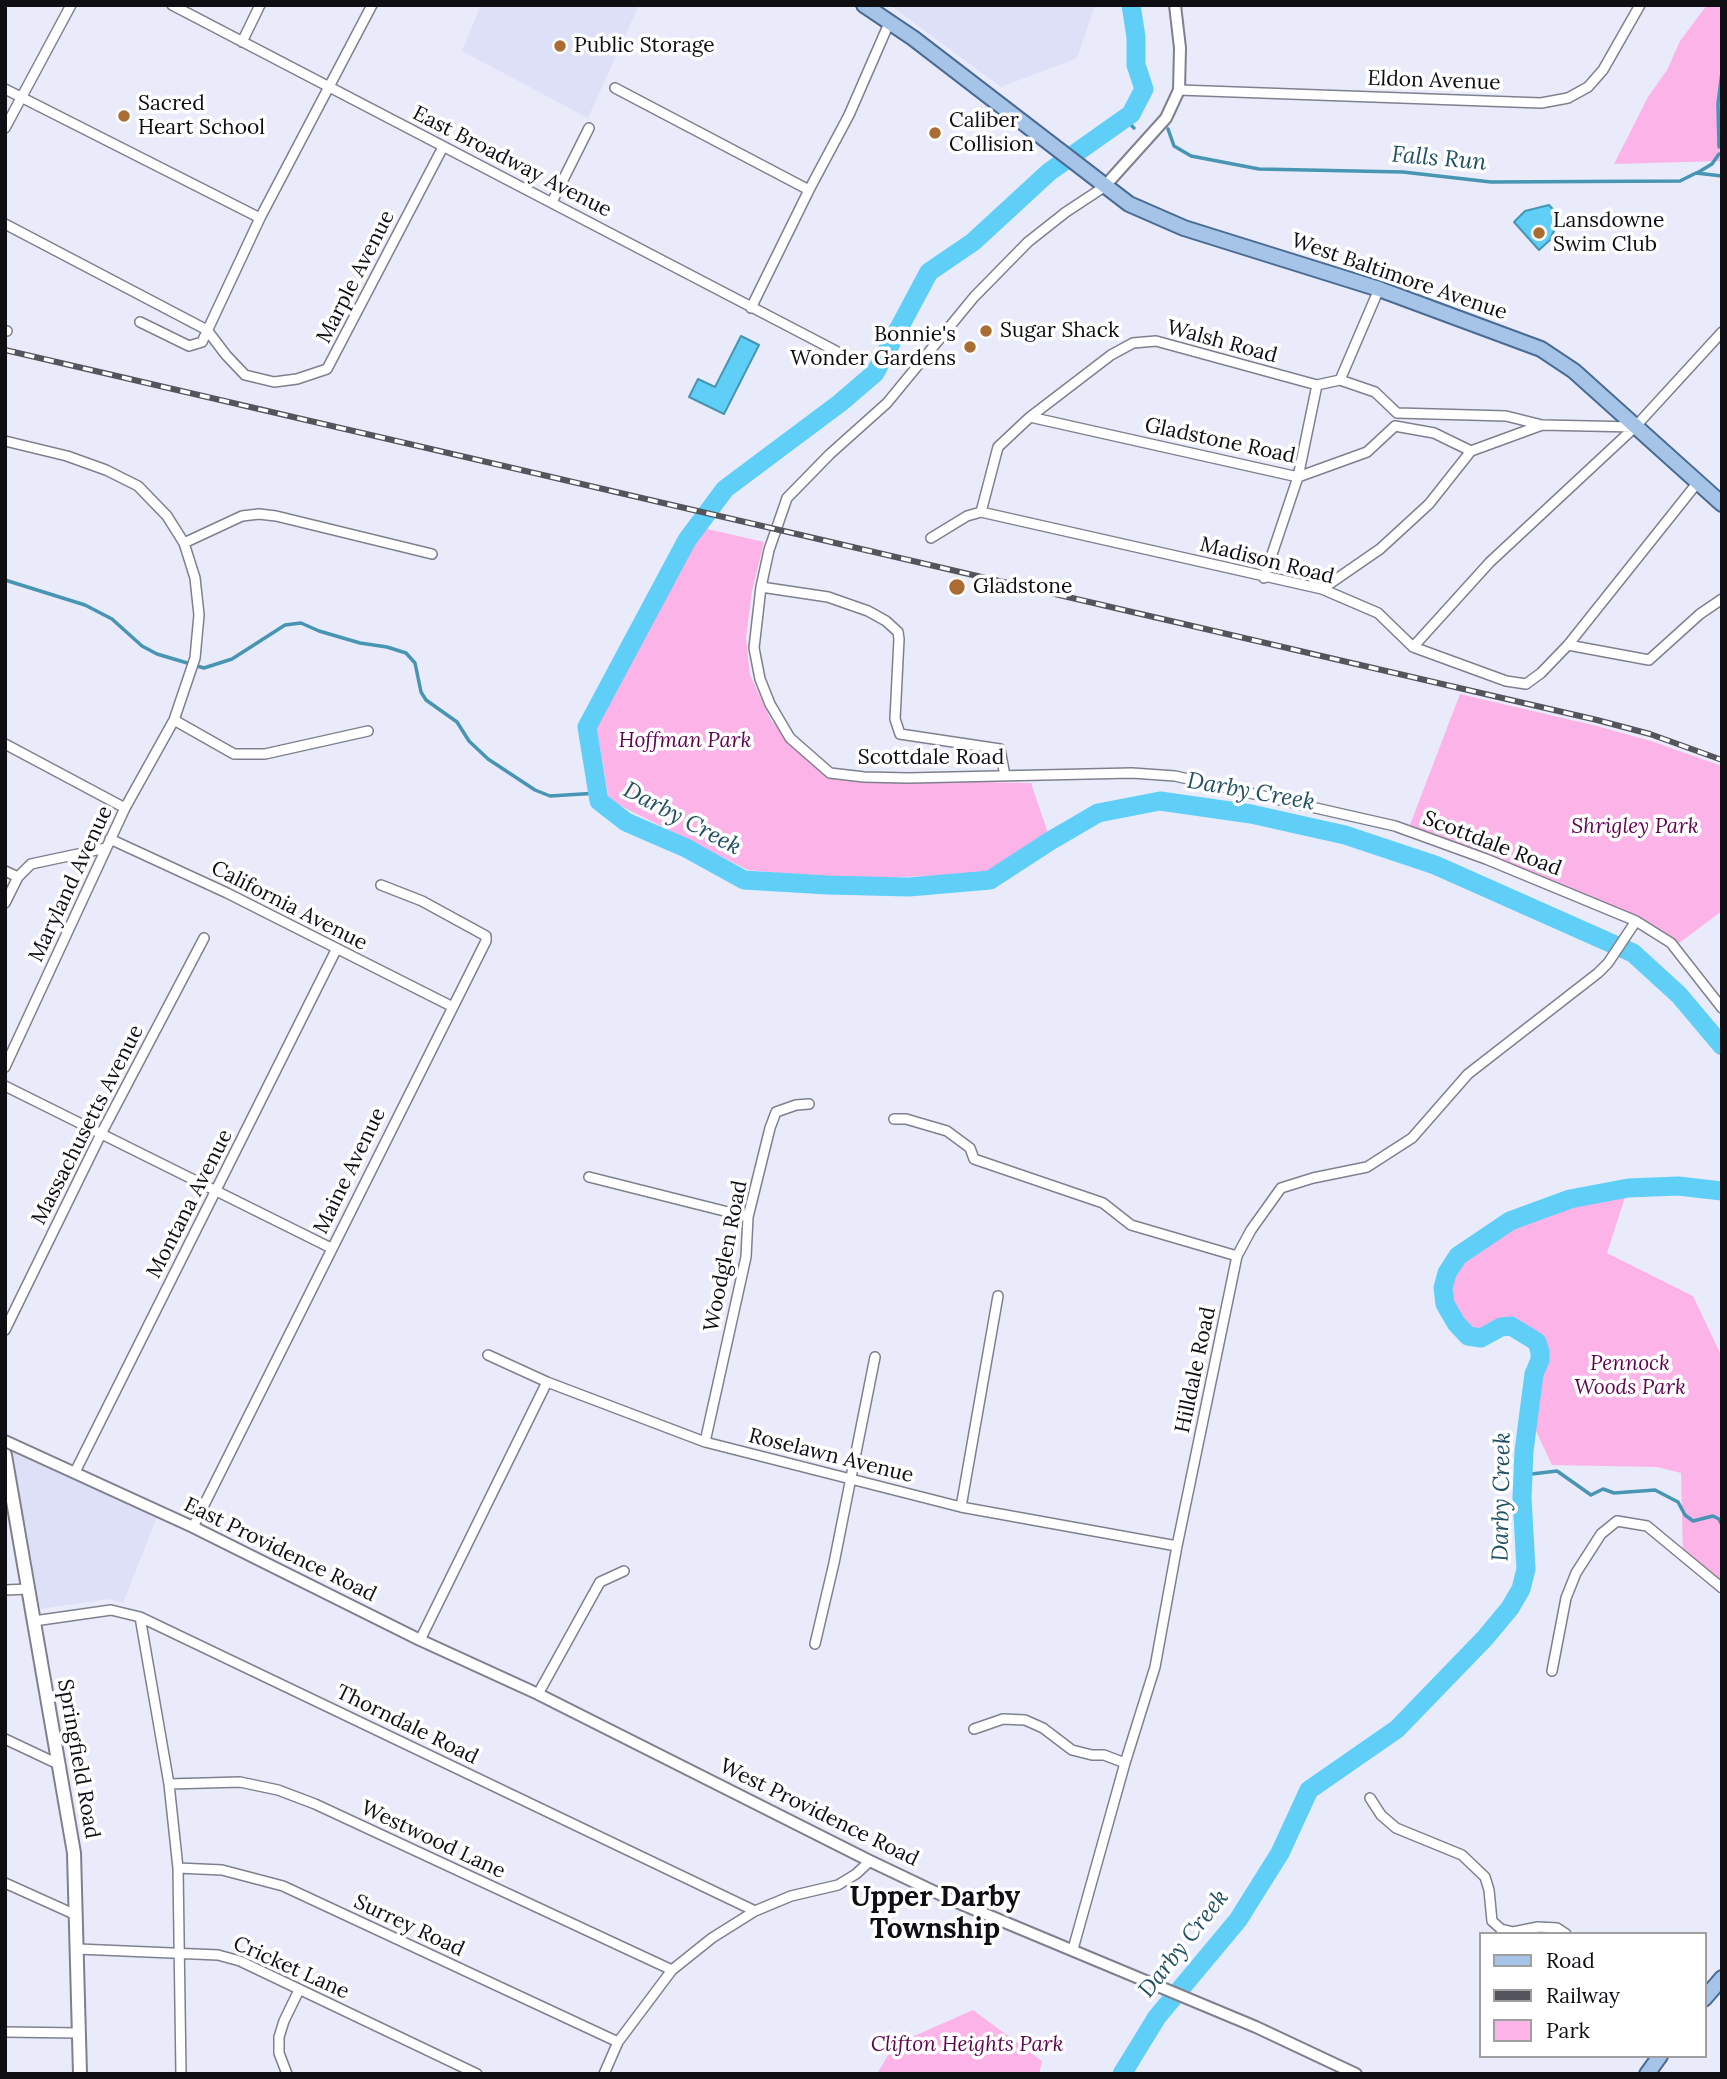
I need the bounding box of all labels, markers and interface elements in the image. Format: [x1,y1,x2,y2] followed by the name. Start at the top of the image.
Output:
[574,33,715,59] place label: Public Storage
[552,38,568,54] marker: Public Storage
[1367,66,1501,96] street label: Eldon Avenue
[138,91,265,141] place label: Sacred Heart School
[408,101,616,223] street label: East Broadway Avenue
[116,108,132,124] marker: Sacred Heart School
[949,108,1034,158] place label: Caliber Collision
[927,125,943,141] marker: Caliber Collision
[1390,141,1488,177] water label: Falls Run
[312,206,400,348] street label: Marple Avenue
[1553,208,1664,258] place label: Lansdowne Swim Club
[1531,225,1547,241] marker: Lansdowne Swim Club
[1288,228,1510,326] street label: West Baltimore Avenue
[1164,315,1280,369] street label: Walsh Road
[1000,318,1119,344] place label: Sugar Shack
[790,322,956,372] place label: Bonnie's Wonder Gardens
[978,323,994,339] marker: Sugar Shack
[962,339,978,355] marker: Bonnie's Wonder Gardens
[1142,413,1298,469] street label: Gladstone Road
[1197,532,1337,590] street label: Madison Road
[973,574,1072,600] place label: Gladstone
[947,577,967,597] marker: Gladstone
[619,728,751,754] park label: Hoffman Park
[858,745,1004,771] street label: Scottdale Road
[1185,767,1317,817] water label: Darby Creek
[618,776,746,862] water label: Darby Creek
[24,802,118,966] street label: Maryland Avenue
[1419,806,1565,882] street label: Scottdale Road
[1571,814,1699,840] park label: Shrigley Park
[207,856,371,956] street label: California Avenue
[27,1021,149,1229] street label: Massachusetts Avenue
[309,1104,391,1238] street label: Maine Avenue
[142,1126,238,1282] street label: Montana Avenue
[699,1178,753,1334] street label: Woodglen Road
[1170,1305,1222,1435] street label: Hilldale Road
[1574,1351,1686,1401] park label: Pennock Woods Park
[746,1423,916,1489] street label: Roselawn Avenue
[1487,1432,1517,1562] water label: Darby Creek
[180,1492,380,1608] street label: East Providence Road
[52,1677,104,1841] street label: Springfield Road
[332,1680,482,1770] street label: Thorndale Road
[715,1754,923,1872] street label: West Providence Road
[357,1796,509,1884] street label: Westwood Lane
[850,1881,1020,1947] district label: Upper Darby Township
[1133,1884,1235,2004] water label: Darby Creek
[350,1889,468,1963] street label: Surrey Road
[229,1931,353,2005] street label: Cricket Lane
[1478,1932,1706,2058] legend
[1546,1947,1595,1974] text: Road
[1546,1982,1620,2009] text: Railway
[1546,2017,1590,2044] text: Park
[871,2032,1063,2058] park label: Clifton Heights Park

